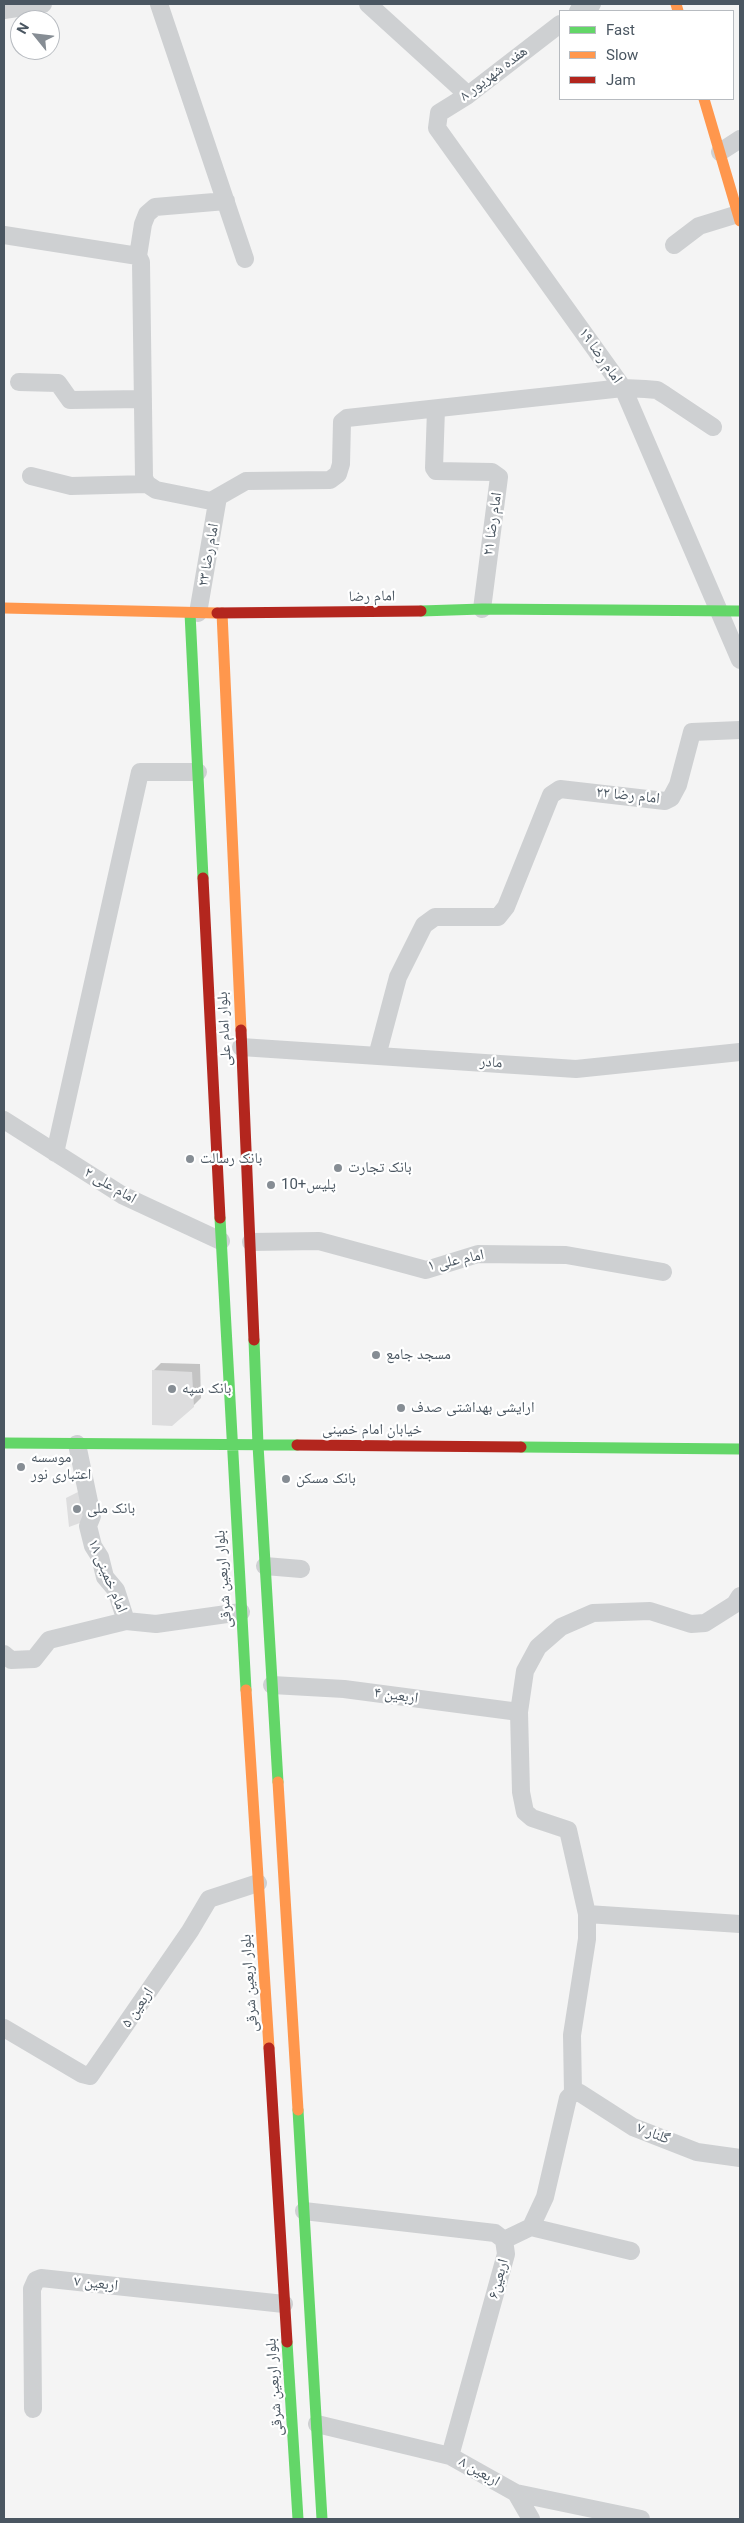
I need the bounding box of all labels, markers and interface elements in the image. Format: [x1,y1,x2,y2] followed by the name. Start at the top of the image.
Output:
[10,10,60,60] north arrow
[559,10,734,100] legend
[13,20,32,36] text: N
[606,21,635,39] text: Fast
[456,43,532,105] street label: هفده شهریور ۸
[606,46,638,64] text: Slow
[606,71,636,89] text: Jam
[574,325,626,387] street label: امام رضا ۱۹
[480,491,506,557] street label: امام رضا ۲۱
[195,522,223,588] street label: امام رضا ۲۳
[349,588,395,606] street label: امام رضا
[595,784,661,808] street label: امام رضا ۲۲
[214,991,236,1067] street label: بلوار امام علی
[479,1053,503,1073] street label: مادر
[200,1150,262,1168] place label: بانک رسالت
[184,1153,196,1165] marker: بانک رسالت
[348,1159,412,1177] place label: بانک تجارت
[332,1162,344,1174] marker: بانک تجارت
[81,1164,139,1208] street label: امام علی ۲
[281,1176,336,1194] place label: پلیس+10
[265,1179,277,1191] marker: پلیس+10
[426,1246,486,1276] street label: امام علی ۱
[386,1346,451,1364] place label: مسجد جامع
[370,1349,382,1361] marker: مسجد جامع
[182,1380,231,1398] place label: بانک سپه
[166,1383,178,1395] marker: بانک سپه
[411,1399,534,1417] place label: ارایشی بهداشتی صدف
[395,1402,407,1414] marker: ارایشی بهداشتی صدف
[322,1421,422,1439] street label: خیابان امام خمینی
[31,1449,91,1484] place label: موسسه اعتباری نور
[15,1461,27,1473] marker: موسسه اعتباری نور
[296,1470,356,1488] place label: بانک مسکن
[280,1473,292,1485] marker: بانک مسکن
[87,1500,135,1518] place label: بانک ملی
[71,1503,83,1515] marker: بانک ملی
[212,1529,236,1629] street label: بلوار اربعین شرقی
[83,1536,131,1616] street label: امام خمینی ۱۸
[373,1684,419,1708] street label: اربعین ۴
[238,1933,262,2033] street label: بلوار اربعین شرقی
[118,1985,158,2031] street label: اربعین ۵
[634,2119,672,2149] street label: گلنار ۷
[485,2257,513,2301] street label: اربعین۶
[73,2273,119,2295] street label: اربعین ۷
[263,2337,287,2437] street label: بلوار اربعین شرقی
[455,2453,503,2491] street label: اربعین ۸

